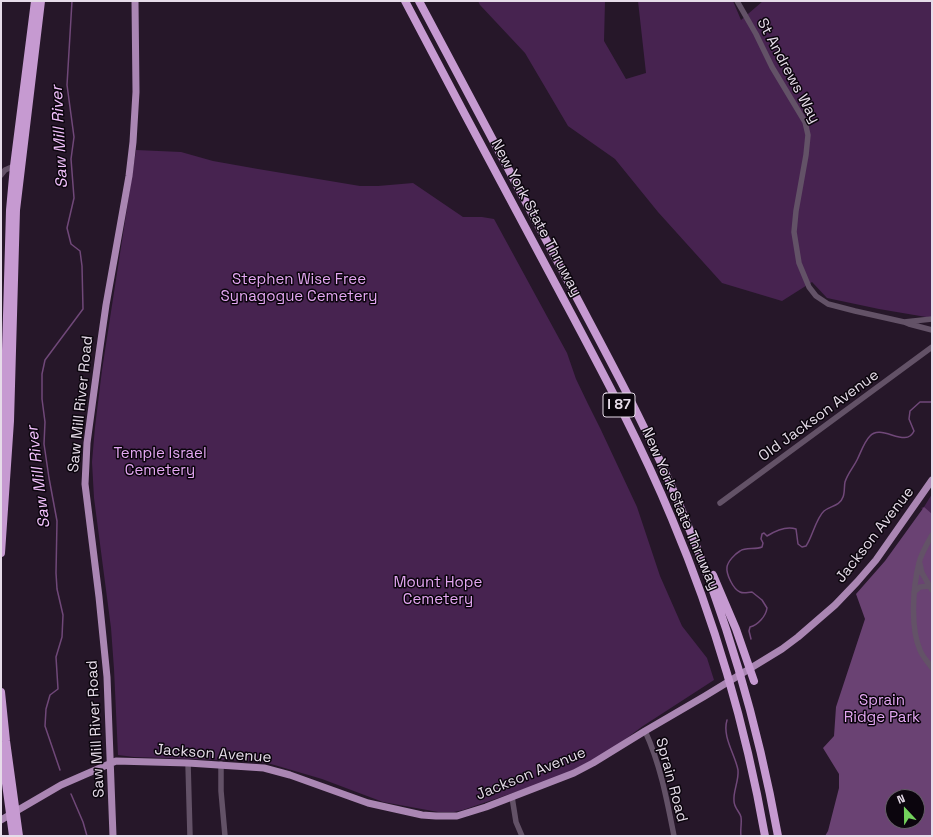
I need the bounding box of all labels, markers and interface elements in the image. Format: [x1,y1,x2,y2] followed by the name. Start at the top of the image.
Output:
[753,15,823,127] street label: St Andrews Way
[48,85,72,189] water label: Saw Mill River
[487,136,585,300] street label: New York State Thruway
[221,271,377,306] park label: Stephen Wise Free Synagogue Cemetery
[65,335,97,473] street label: Saw Mill River Road
[755,366,883,466] street label: Old Jackson Avenue
[603,393,635,417] road number: I 87
[23,425,55,529] water label: Saw Mill River
[637,425,723,593] street label: New York State Thruway
[113,445,207,480] park label: Temple Israel Cemetery
[832,483,918,587] street label: Jackson Avenue
[394,574,482,609] park label: Mount Hope Cemetery
[83,660,109,798] street label: Saw Mill River Road
[844,692,920,727] park label: Sprain Ridge Park
[651,736,691,824] street label: Sprain Road
[154,741,272,767] street label: Jackson Avenue
[473,744,589,804] street label: Jackson Avenue
[885,789,925,829] north arrow
[895,791,907,807] text: N

